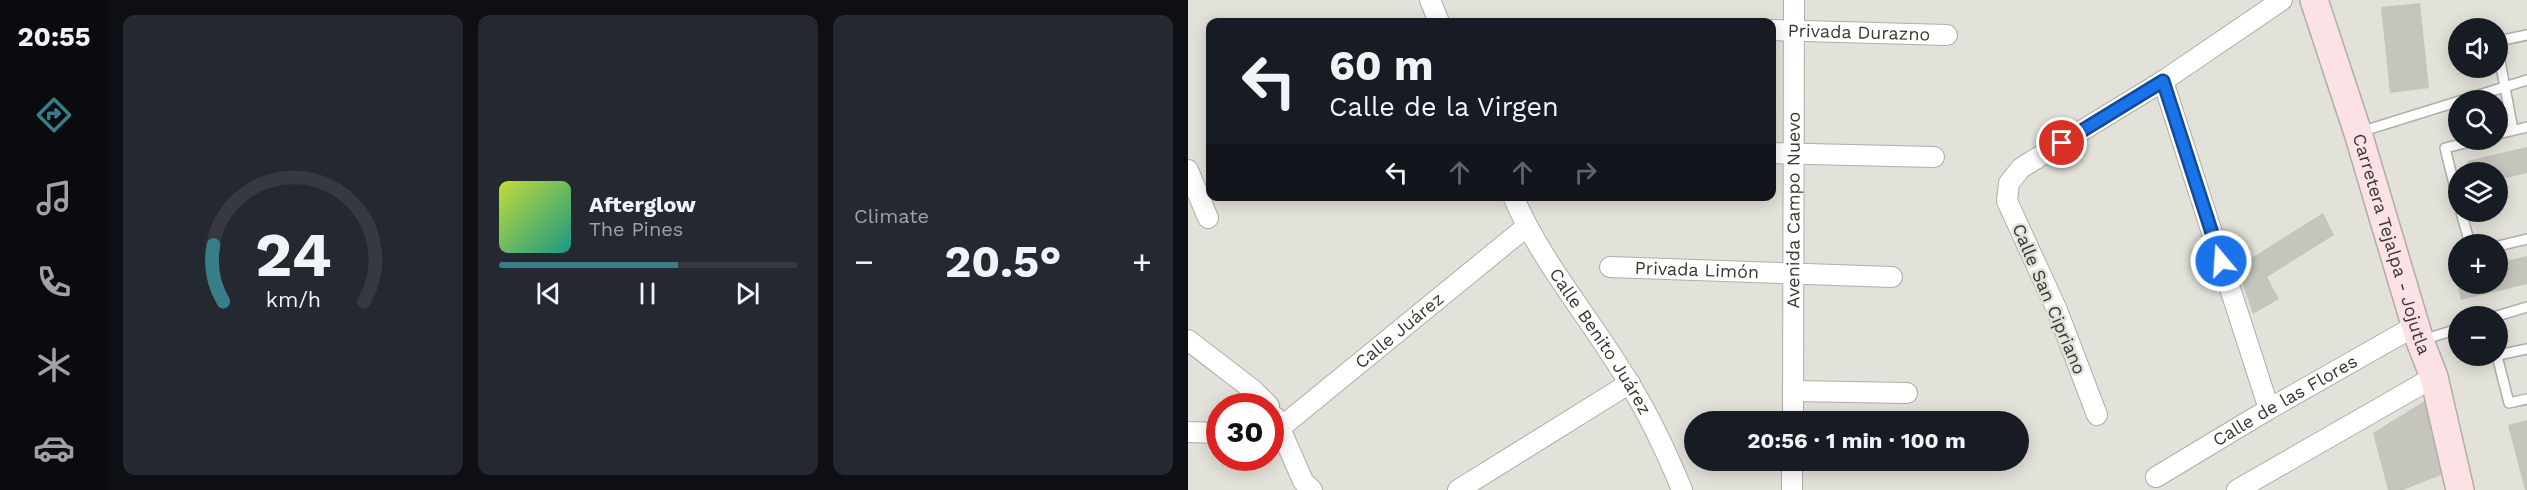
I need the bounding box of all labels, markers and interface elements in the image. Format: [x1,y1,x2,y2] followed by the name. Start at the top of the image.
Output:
[2448,18,2508,366] map controls
[2448,18,2508,78] button: sound
[1787,19,1931,45] street label: Privada Durazno
[17,21,91,53] text: 20:55
[1329,41,1433,90] text: 60 m
[1230,42,1308,120] icon: left
[2448,90,2508,150] button: search
[1329,91,1559,123] text: Calle de la Virgen
[33,94,75,136] icon: directions
[1782,112,1804,308] street label: Avenida Campo Nuevo
[2036,117,2087,168] pin
[2045,126,2078,159] icon: arrive
[2349,131,2435,357] street label: Carretera Tejalpa - Jojutla
[1380,156,1413,189] icon: left
[1443,156,1476,189] icon: ahead
[1506,156,1539,189] icon: ahead
[1569,156,1602,189] icon: right
[2448,162,2508,222] button: layers
[33,177,75,219] icon: music
[589,192,696,217] text: Afterglow
[854,204,929,228] text: Climate
[589,217,683,241] text: The Pines
[255,218,331,291] text: 24
[2008,220,2091,377] street label: Calle San Cipriano
[2189,229,2253,293] position arrow
[2448,234,2508,294] button: +
[945,235,1061,288] text: 20.5°
[854,242,874,281] text: −
[1132,242,1152,281] text: +
[1634,257,1759,282] street label: Privada Limón
[33,261,75,303] icon: phone
[1545,264,1656,418] street label: Calle Benito Juárez
[532,277,565,310] icon: previous
[631,277,664,310] icon: pause
[731,277,764,310] icon: next
[265,287,321,312] text: km/h
[1350,288,1447,373] street label: Calle Juárez
[2448,306,2508,366] button: −
[33,344,75,386] icon: climate
[2209,350,2361,450] street label: Calle de las Flores
[1206,393,1284,471] speed limit sign: 30
[33,427,75,469] icon: car
[1747,428,1966,453] text: 20:56 · 1 min · 100 m

